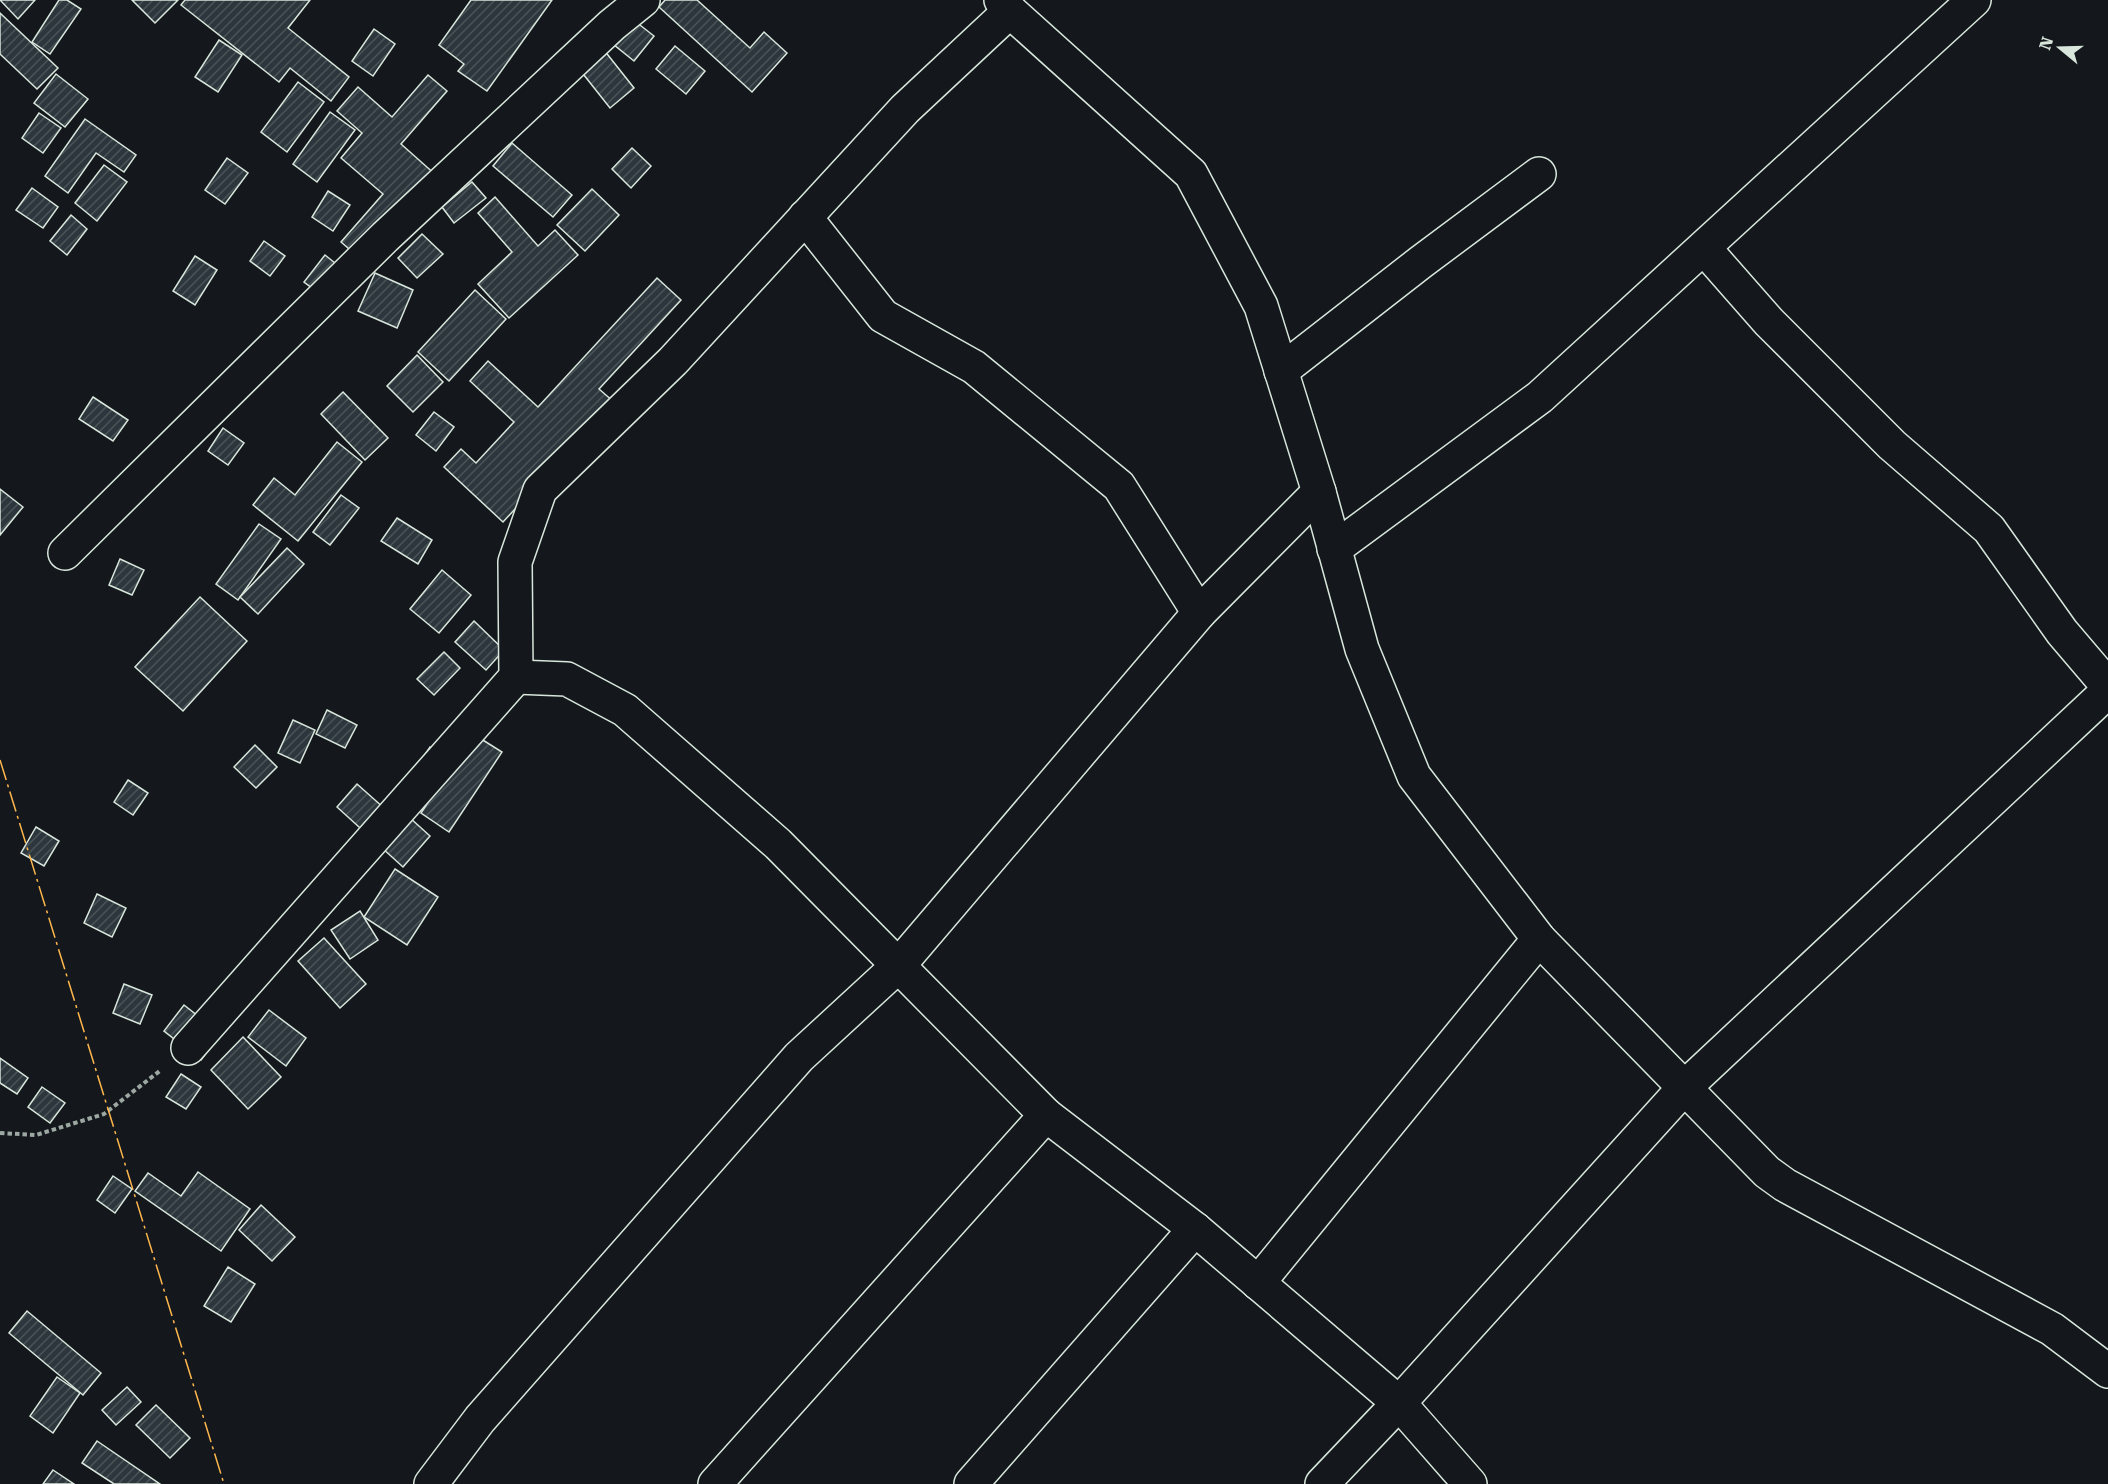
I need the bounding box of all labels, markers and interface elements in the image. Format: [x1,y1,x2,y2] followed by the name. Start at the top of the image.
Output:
[2030,18,2090,78] north arrow
[2035,34,2057,52] text: N

